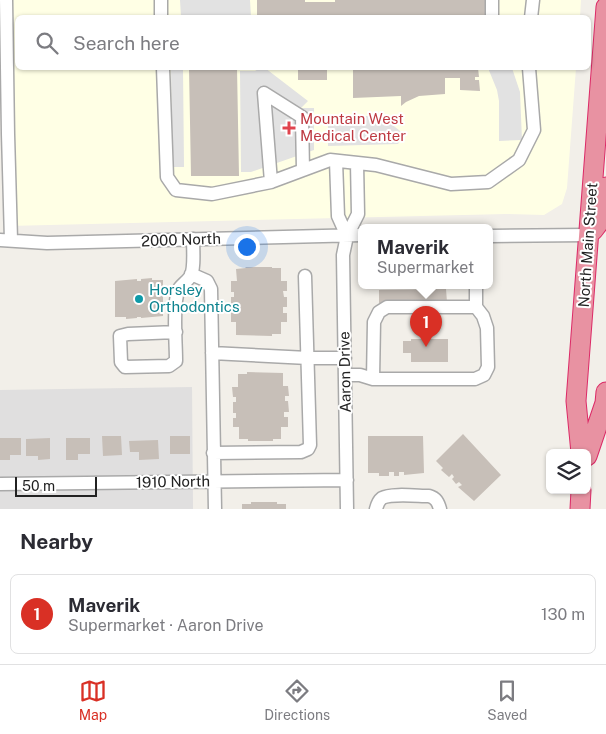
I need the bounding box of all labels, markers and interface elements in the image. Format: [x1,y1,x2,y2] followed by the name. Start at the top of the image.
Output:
[15,15,591,70] search box
[33,29,61,57] icon: search
[73,32,180,54] text: Search here
[300,110,406,144] place label: Mountain West Medical Center
[282,121,296,135] marker: Mountain West Medical Center
[575,182,600,308] street label: North Main Street
[358,224,493,289] popup
[141,230,221,249] street label: 2000 North
[234,234,260,260] your location
[377,236,449,258] text: Maverik
[377,258,474,277] text: Supermarket
[149,281,240,315] place label: Horsley Orthodontics
[133,293,145,305] marker: Horsley Orthodontics
[410,306,442,347] pin: 1
[335,331,354,413] street label: Aaron Drive
[546,449,591,494] map controls
[546,449,591,494] button: layers
[136,472,210,491] street label: 1910 North
[15,474,98,497] scale bar
[22,478,55,494] text: 50 m
[20,529,93,554] text: Nearby
[68,594,140,616] text: Maverik
[34,605,40,624] text: 1
[541,605,585,624] text: 130 m
[68,616,264,635] text: Supermarket · Aaron Drive
[79,677,107,723] tab: Map
[264,677,330,723] tab: Directions
[487,677,527,723] tab: Saved

